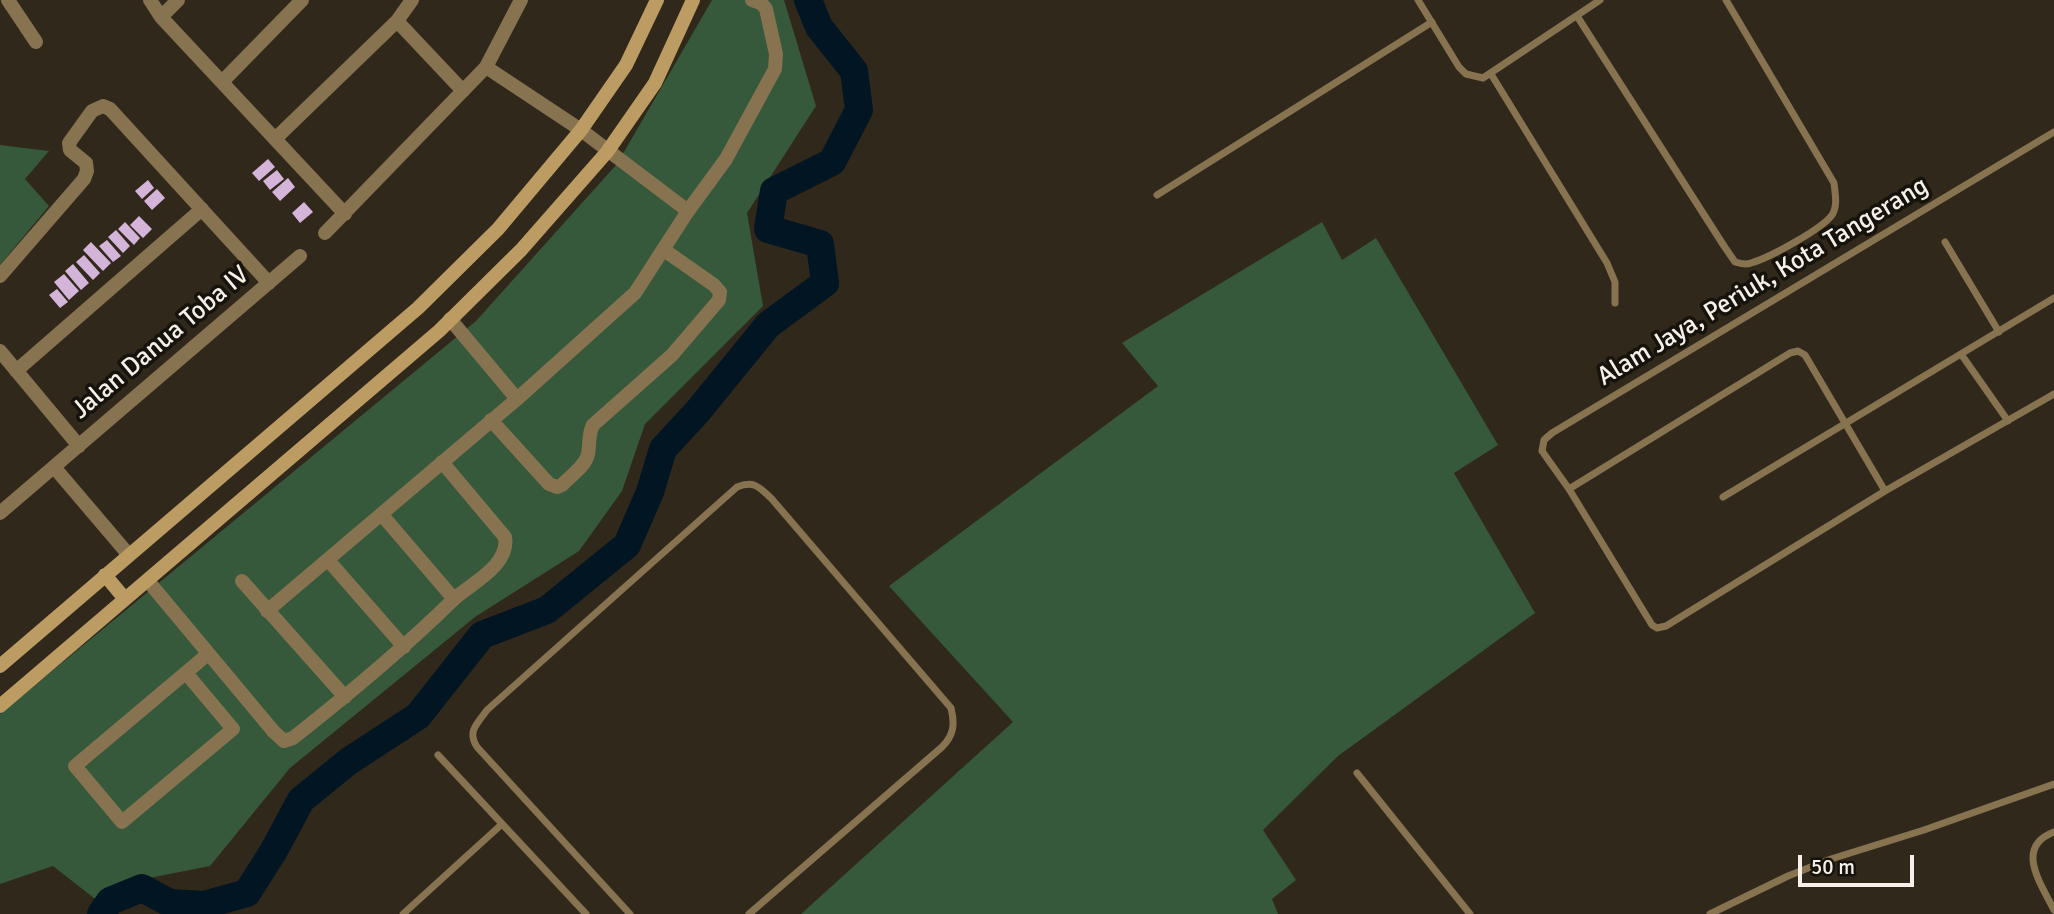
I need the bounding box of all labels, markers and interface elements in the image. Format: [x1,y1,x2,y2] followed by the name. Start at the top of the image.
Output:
[1592,171,1934,393] street label: Alam Jaya, Periuk, Kota Tangerang
[66,260,256,426] street label: Jalan Danua Toba IV
[1802,841,1918,885] scale bar
[1811,854,1855,880] text: 50 m

